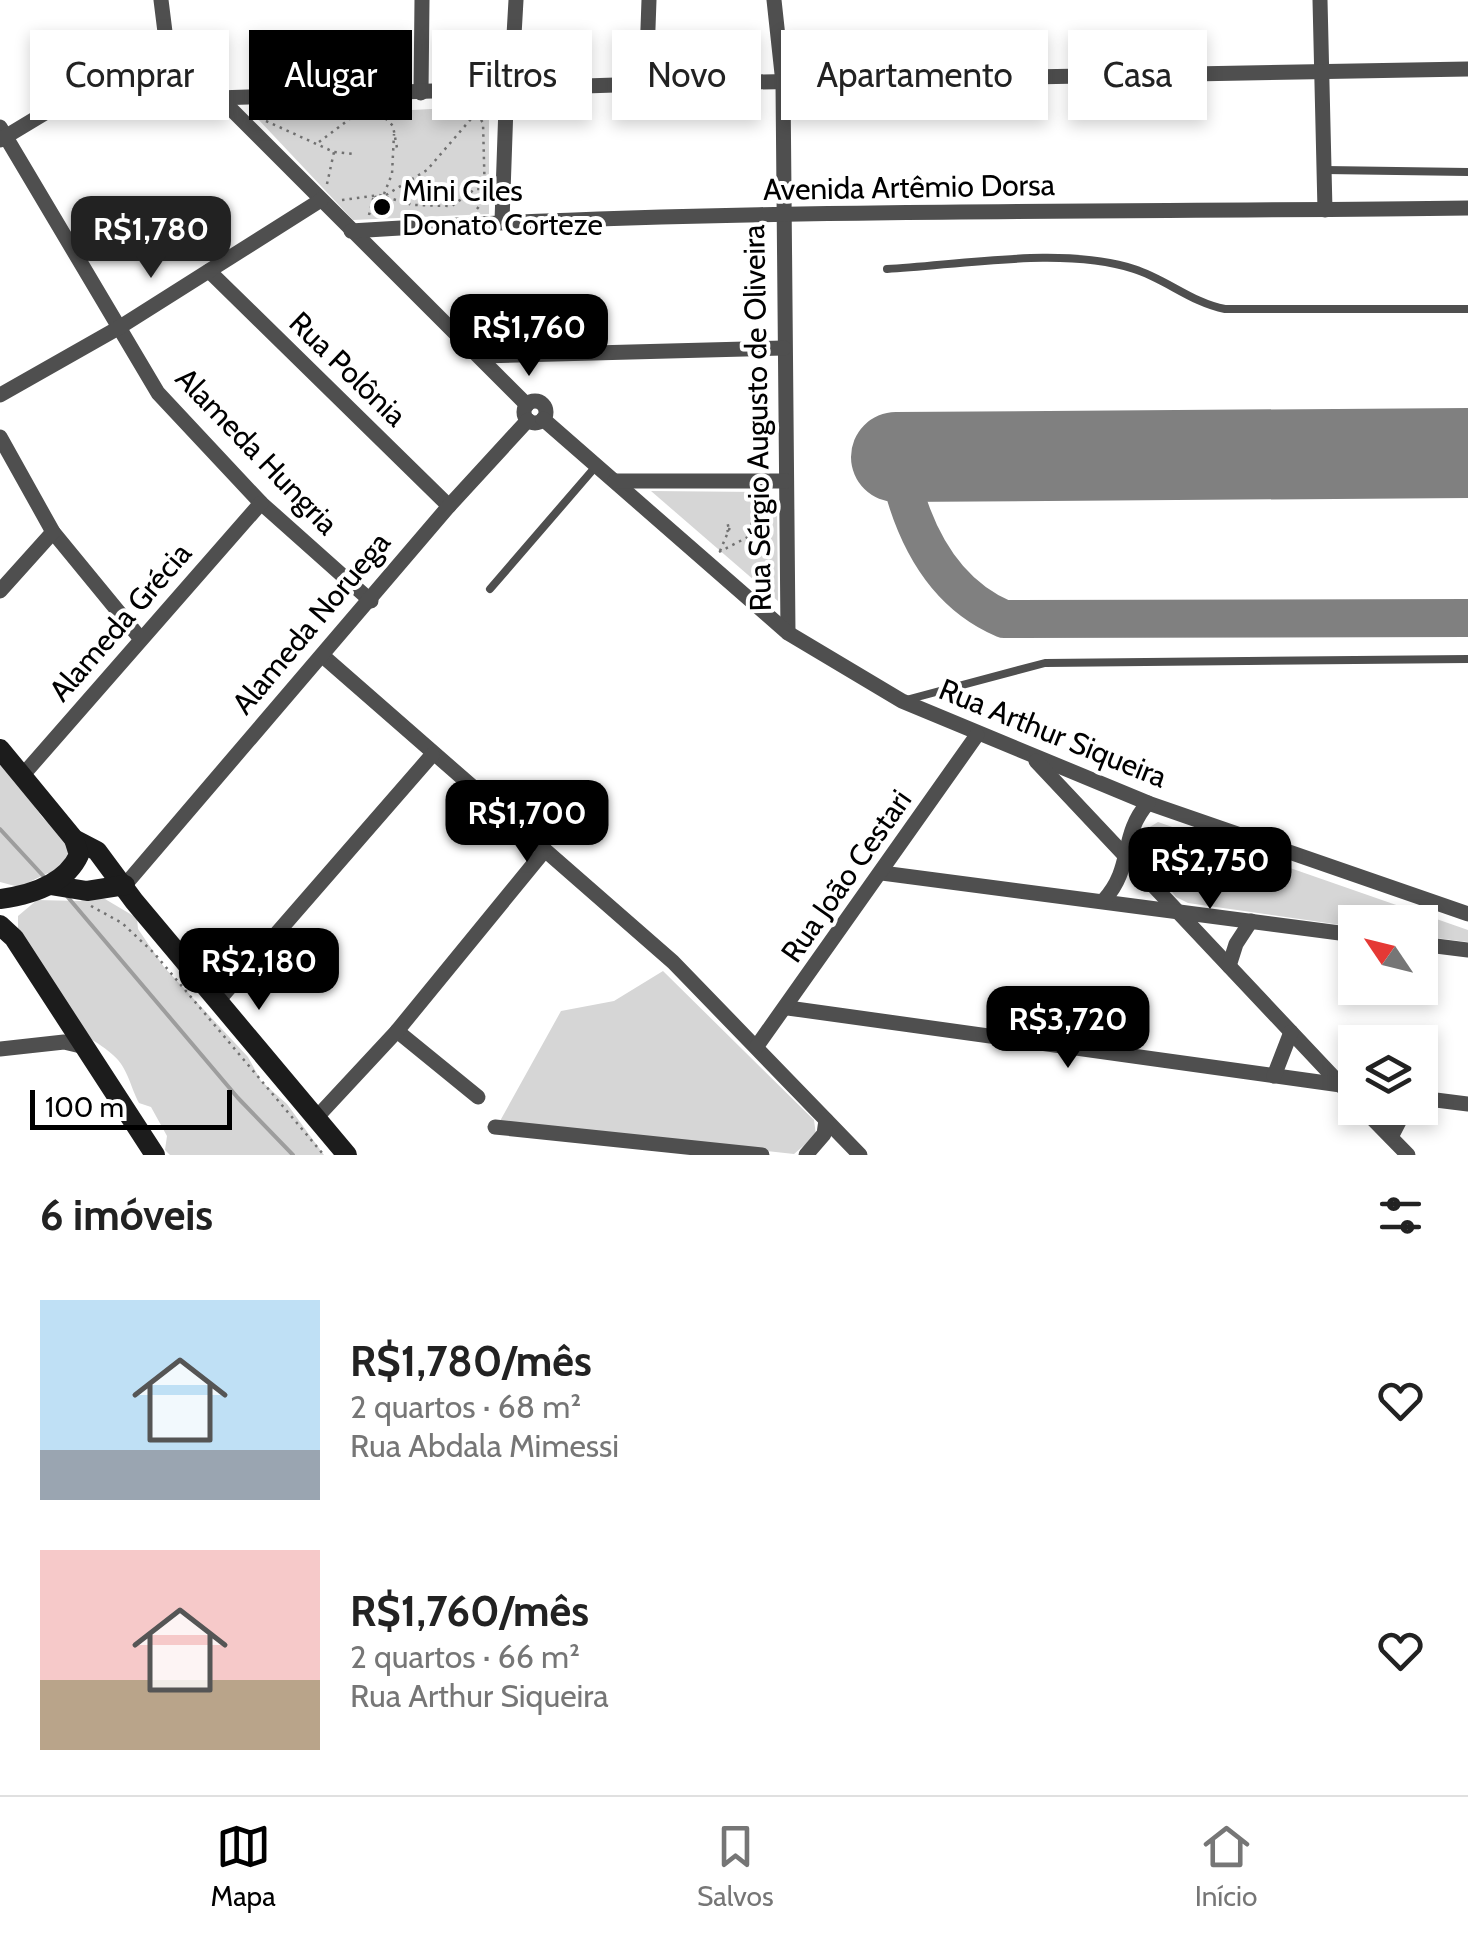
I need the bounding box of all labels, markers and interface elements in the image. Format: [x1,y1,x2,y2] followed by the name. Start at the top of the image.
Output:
[30,30,229,120] chip: Comprar
[249,30,412,120] chip: Alugar
[432,30,592,120] chip: Filtros
[612,30,761,120] chip: Novo
[781,30,1048,120] chip: Apartamento
[1068,30,1207,120] chip: Casa
[763,166,1056,208] street label: Avenida Artêmio Dorsa
[402,172,603,243] place label: Mini Ciles Donato Corteze
[59,196,243,281] pin: R$1,780
[371,196,393,218] marker: Mini Ciles Donato Corteze
[93,209,209,248] text: R$1,780
[735,224,779,612] street label: Rua Sérgio Augusto de Oliveira
[437,294,621,379] pin: R$1,760
[282,304,415,434] street label: Rua Polônia
[472,307,586,346] text: R$1,760
[168,360,346,543] street label: Alameda Hungria
[224,524,398,722] street label: Alameda Noruega
[41,535,199,709] street label: Alameda Grécia
[934,670,1173,796] street label: Rua Arthur Siqueira
[435,780,619,865] pin: R$1,700
[773,783,919,969] street label: Rua João Cestari
[467,793,587,832] text: R$1,700
[1118,827,1302,912] pin: R$2,750
[1150,840,1270,879] text: R$2,750
[1338,905,1438,1005] north arrow
[1338,905,1438,1125] map controls
[167,928,351,1013] pin: R$2,180
[201,941,317,980] text: R$2,180
[976,986,1160,1071] pin: R$3,720
[1008,999,1128,1038] text: R$3,720
[1338,1025,1438,1125] button: layers
[30,1085,232,1130] scale bar
[45,1090,124,1124] text: 100 m
[1373,1188,1428,1243] icon: filters
[40,1189,213,1241] text: 6 imóveis
[350,1335,592,1387] text: R$1,780/mês
[120,1340,240,1460] icon: home
[1373,1373,1428,1428] icon: heart
[350,1387,581,1426] text: 2 quartos · 68 m²
[350,1426,619,1465] text: Rua Abdala Mimessi
[350,1585,589,1637] text: R$1,760/mês
[120,1590,240,1710] icon: home
[1373,1623,1428,1678] icon: heart
[350,1637,580,1676] text: 2 quartos · 66 m²
[350,1676,609,1715] text: Rua Arthur Siqueira
[211,1819,276,1913] tab: Mapa
[697,1819,774,1913] tab: Salvos
[1195,1819,1257,1913] tab: Início

